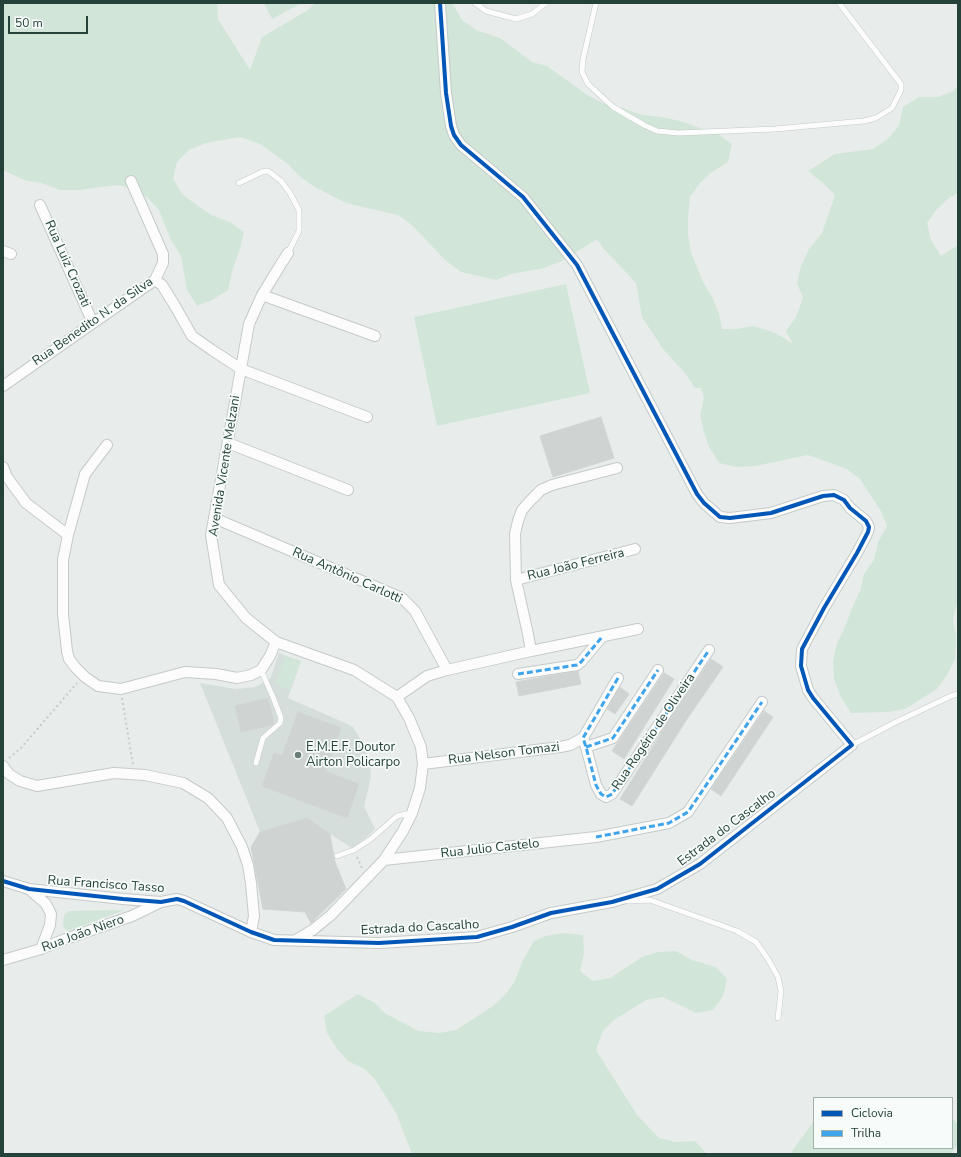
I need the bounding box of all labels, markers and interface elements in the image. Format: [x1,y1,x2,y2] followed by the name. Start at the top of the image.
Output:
[10,8,90,34] scale bar
[15,15,43,31] text: 50 m
[41,218,93,310] street label: Rua Luiz Crozati
[30,274,156,370] street label: Rua Benedito N. da Silva
[206,394,244,538] street label: Avenida Vicente Melzani
[290,545,404,607] street label: Rua Antônio Carlotti
[526,545,626,585] street label: Rua João Ferreira
[609,671,699,793] street label: Rua Rogério de Oliveira
[448,739,560,769] street label: Rua Nelson Tomazi
[306,740,400,771] place label: E.M.E.F. Doutor Airton Policarpo
[293,750,303,760] marker: E.M.E.F. Doutor Airton Policarpo
[675,786,779,870] street label: Estrada do Cascalho
[440,836,540,862] street label: Rua Julio Castelo
[47,873,165,897] street label: Rua Francisco Tasso
[40,912,126,956] street label: Rua João Niero
[360,917,480,939] street label: Estrada do Cascalho
[813,1097,953,1149] legend
[851,1105,893,1121] text: Ciclovia
[851,1125,881,1141] text: Trilha

